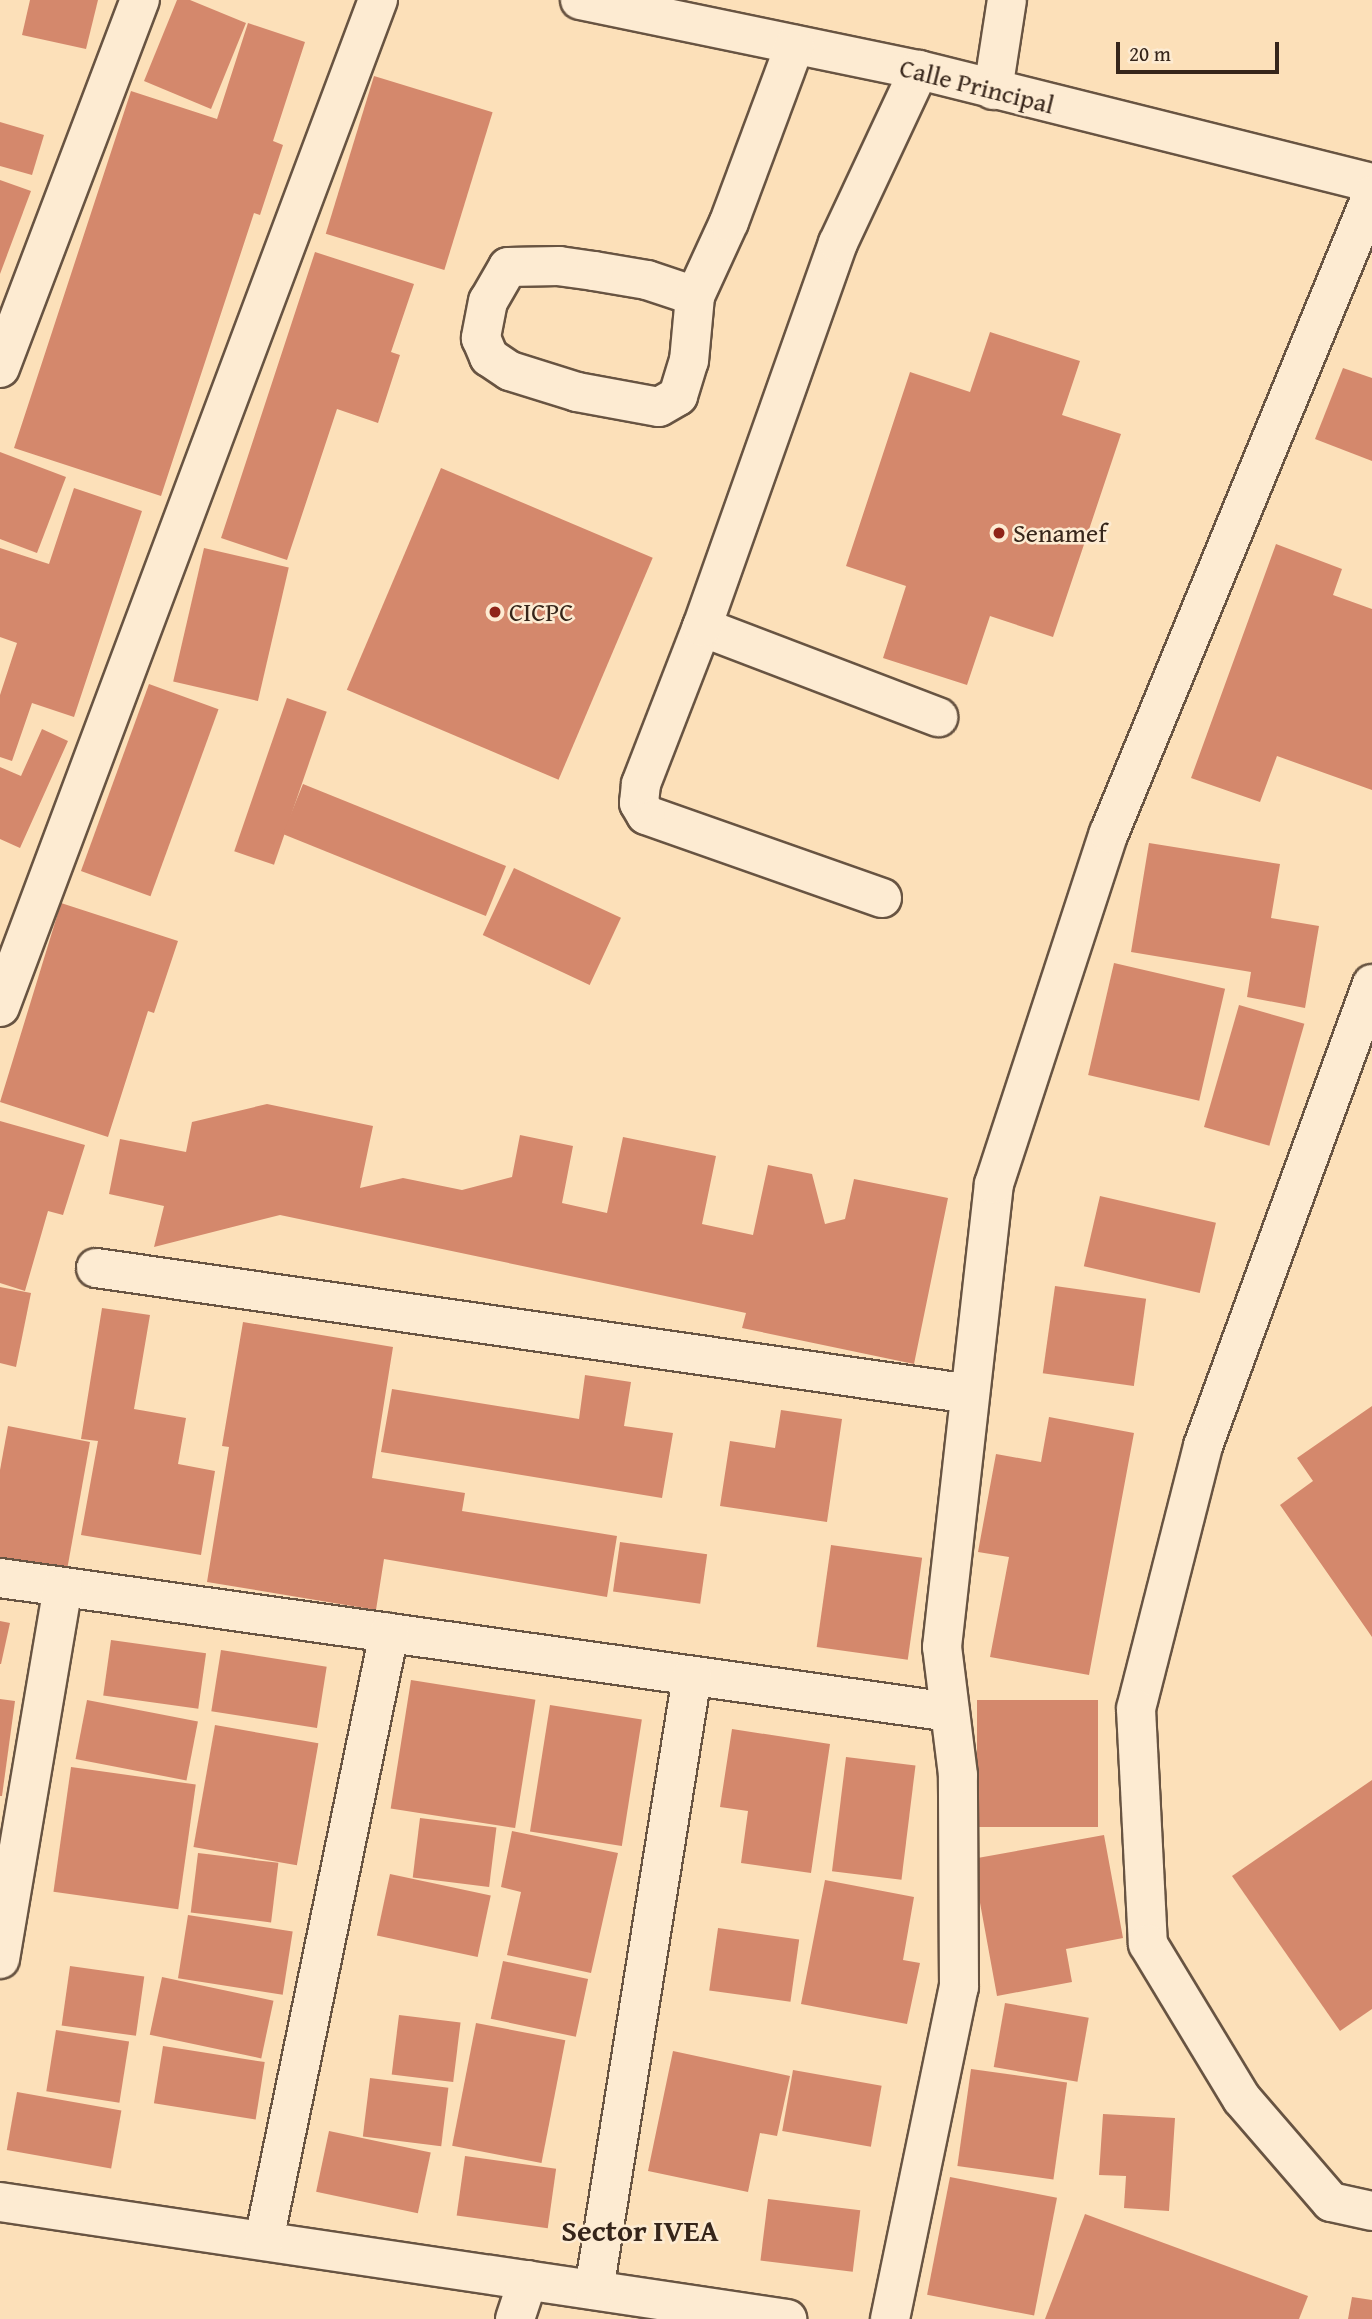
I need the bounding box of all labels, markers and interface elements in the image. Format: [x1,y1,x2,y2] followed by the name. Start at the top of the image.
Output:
[1120,28,1283,72] scale bar
[1129,38,1171,69] text: 20 m
[897,52,1057,120] street label: Calle Principal
[1013,517,1107,549] place label: Senamef
[991,525,1007,541] marker: Senamef
[509,596,573,628] place label: CICPC
[487,604,503,620] marker: CICPC
[561,2212,719,2248] district label: Sector IVEA

